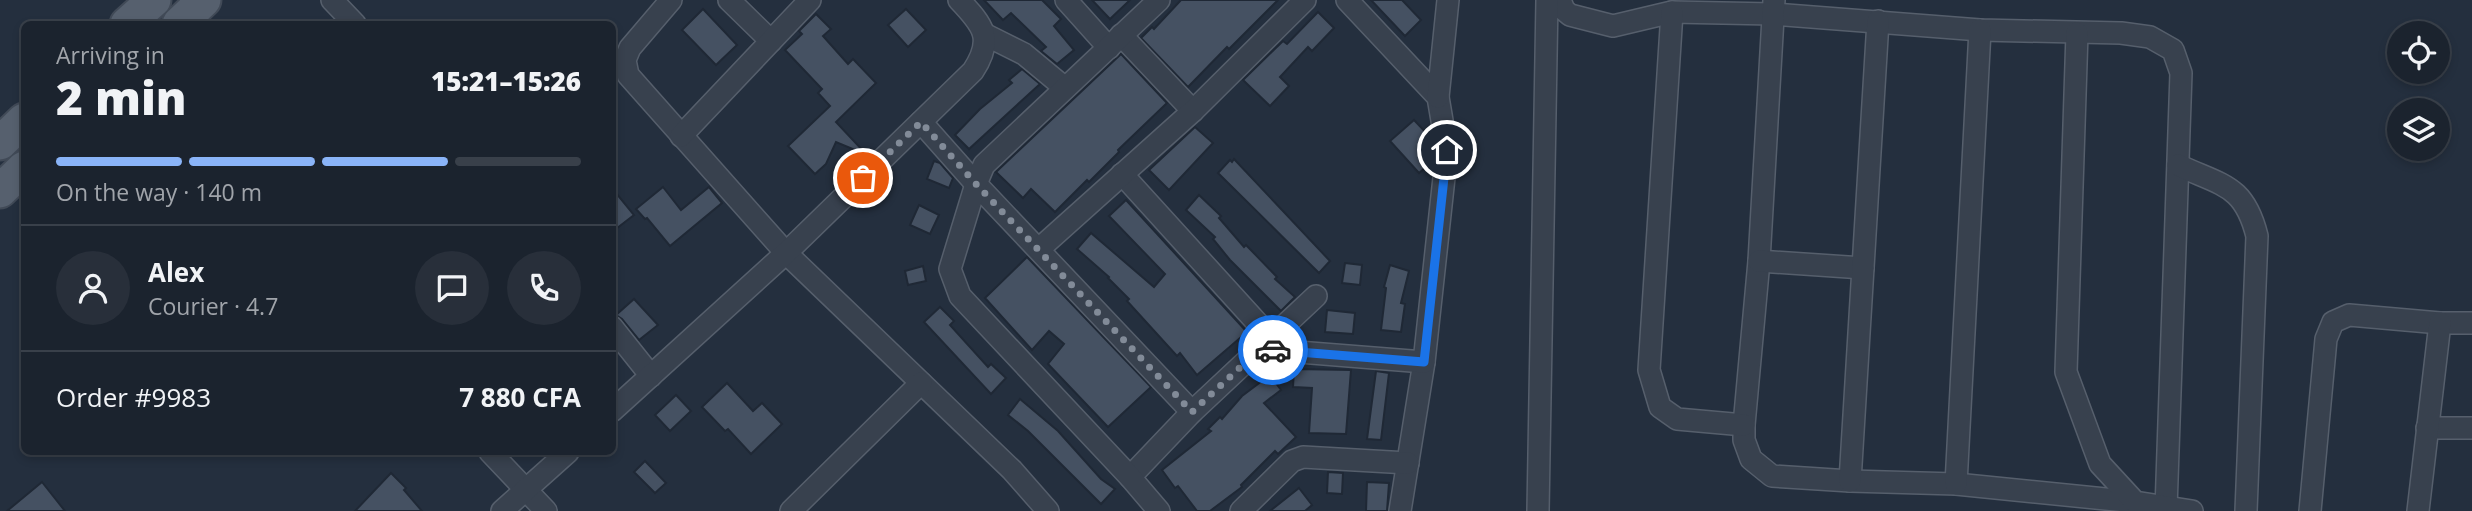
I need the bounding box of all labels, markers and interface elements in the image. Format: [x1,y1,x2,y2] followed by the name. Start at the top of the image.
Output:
[2387,21,2450,161] map controls
[2387,21,2450,84] button: locate
[56,39,165,71] text: Arriving in
[431,63,581,99] text: 15:21–15:26
[56,66,187,128] text: 2 min
[2387,98,2450,161] button: layers
[1417,120,1477,180] pin
[1428,131,1466,169] icon: home
[833,148,893,208] pin
[844,159,882,197] icon: bag
[56,176,262,208] text: On the way · 140 m
[56,251,130,325] button: person
[415,251,489,325] button: chat
[507,251,581,325] button: phone
[148,254,204,290] text: Alex
[148,290,278,322] text: Courier · 4.7
[1238,315,1308,385] courier
[1254,331,1292,369] icon: car
[56,379,211,415] text: Order #9983
[459,379,581,415] text: 7 880 CFA

